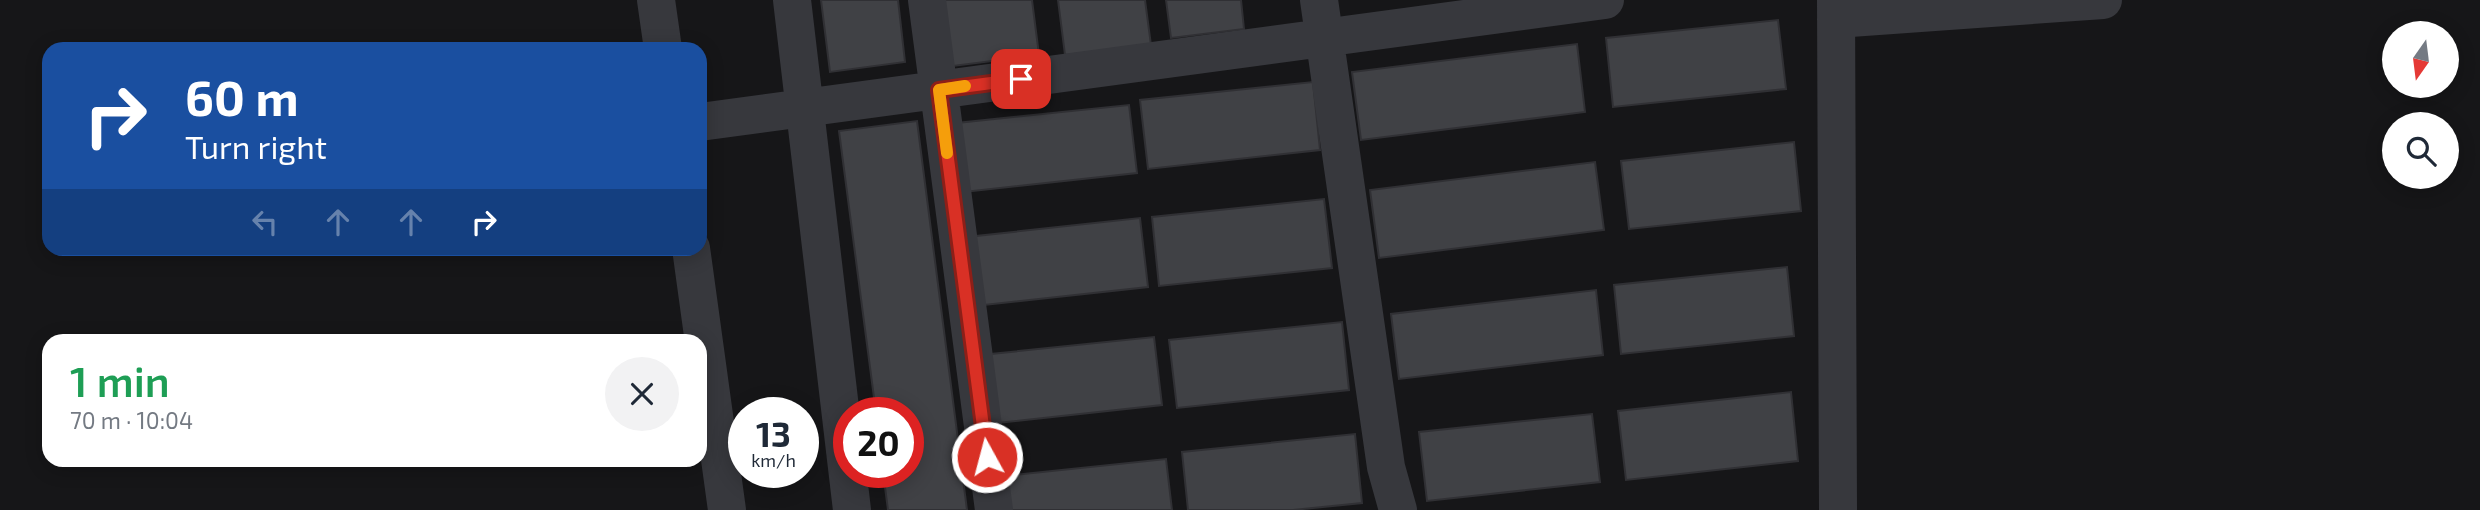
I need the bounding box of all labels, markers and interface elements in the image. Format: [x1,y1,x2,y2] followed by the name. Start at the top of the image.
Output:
[2382,21,2459,98] north arrow
[2382,21,2459,189] map controls
[991,49,1051,109] pin
[1002,60,1040,98] icon: arrive
[185,67,299,126] text: 60 m
[70,70,161,161] icon: right
[2382,112,2459,189] button: search
[185,127,327,165] text: Turn right
[246,203,284,241] icon: left
[319,203,357,241] icon: ahead
[392,203,430,241] icon: ahead
[465,203,503,241] icon: right
[70,355,170,405] text: 1 min
[605,357,679,431] button: close
[833,397,924,488] speed limit sign: 20
[70,406,193,434] text: 70 m · 10:04
[756,412,791,454] text: 13
[950,420,1024,494] position arrow
[751,449,796,471] text: km/h

